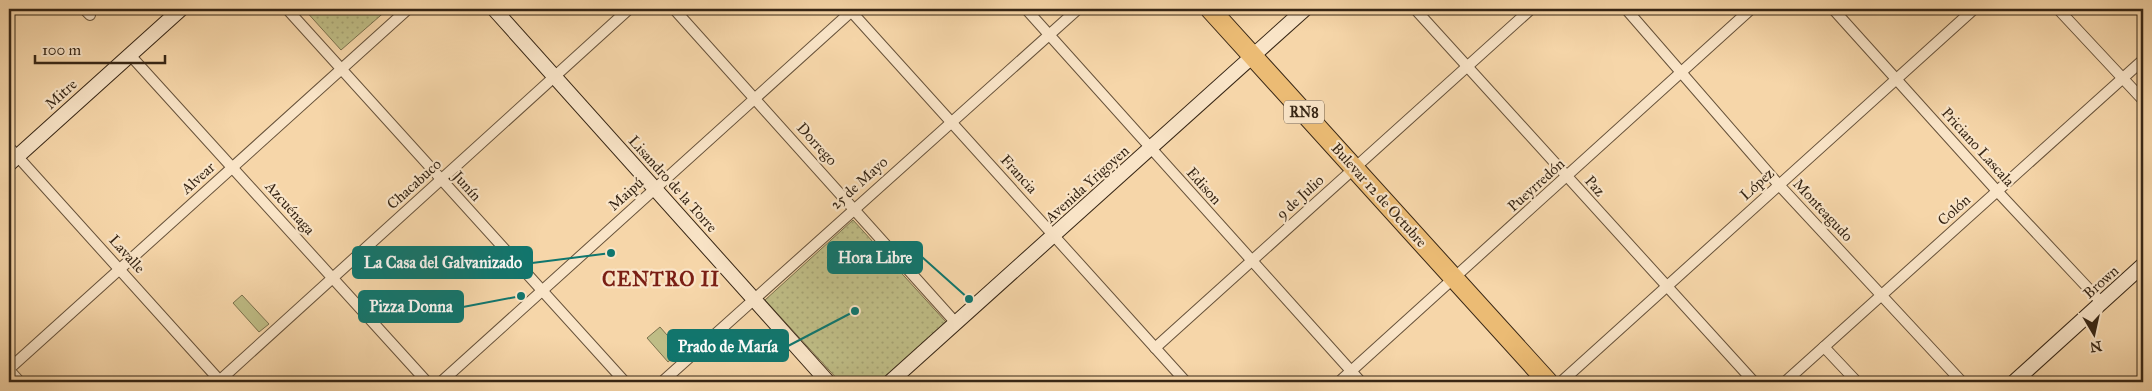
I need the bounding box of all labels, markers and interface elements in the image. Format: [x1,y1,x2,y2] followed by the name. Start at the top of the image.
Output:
[35,32,165,64] scale bar
[42,41,82,59] text: 100 m
[41,75,81,113] street label: Mitre
[1284,100,1324,124] road number: RN8
[1938,104,2019,191] street label: Priciano Lascala
[793,119,841,169] street label: Dorrego
[625,132,721,236] street label: Lisandro de la Torre
[1327,139,1431,251] street label: Bulevar 12 de Octubre
[1041,142,1133,227] street label: Avenida Yrigoyen
[997,151,1042,198] street label: Francia
[827,152,892,213] street label: 25 de Mayo
[383,155,445,213] street label: Chacabuco
[1504,155,1568,215] street label: Pueyrredón
[177,158,219,198] street label: Alvear
[1183,164,1225,208] street label: Edison
[1736,164,1778,204] street label: López
[447,166,485,205] street label: Junín
[1273,171,1328,224] street label: 9 de Julio
[1581,172,1609,200] street label: Paz
[605,173,647,215] street label: Maipú
[1789,175,1857,245] street label: Monteagudo
[261,177,319,239] street label: Azcuénaga
[1934,191,1974,229] street label: Colón
[105,231,149,277] street label: Lavalle
[828,242,922,273] callout: Hora Libre
[353,247,532,278] callout: La Casa del Galvanizado
[838,248,913,267] text: Hora Libre
[364,253,522,272] text: La Casa del Galvanizado
[2080,262,2122,302] street label: Brown
[602,267,720,291] district label: CENTRO II
[359,291,463,322] callout: Pizza Donna
[369,297,454,316] text: Pizza Donna
[2070,308,2120,358] north arrow
[668,330,788,361] callout: Prado de María
[678,337,779,356] text: Prado de María
[2089,337,2103,356] text: N

